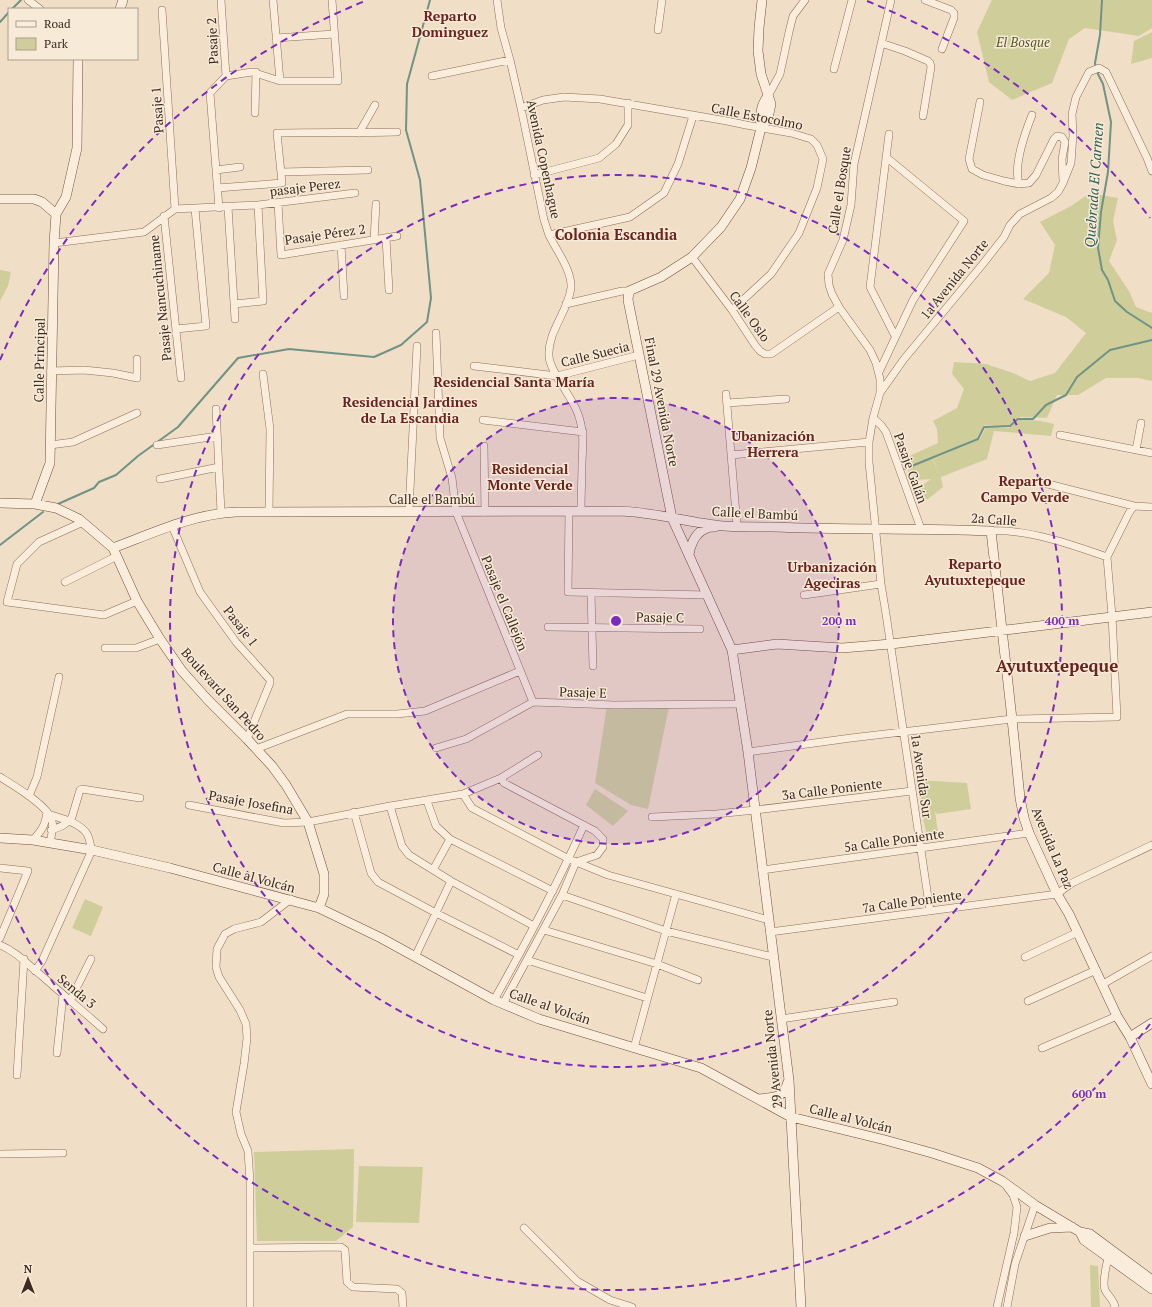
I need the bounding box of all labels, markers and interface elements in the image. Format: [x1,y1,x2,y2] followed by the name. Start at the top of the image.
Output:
[412,6,488,41] district label: Reparto Dominguez
[8,8,138,60] legend
[44,16,71,31] text: Road
[202,17,222,65] street label: Pasaje 2
[995,33,1050,51] park label: El Bosque
[44,36,69,51] text: Park
[146,86,168,134] street label: Pasaje 1
[523,98,565,220] street label: Avenida Copenhague
[710,98,804,134] street label: Calle Estocolmo
[1080,122,1107,248] water label: Quebrada El Carmen
[823,145,855,235] street label: Calle el Bosque
[269,174,341,200] street label: pasaje Perez
[283,219,367,249] street label: Pasaje Pérez 2
[555,224,678,244] district label: Colonia Escandia
[144,234,176,362] street label: Pasaje Nancuchiname
[916,235,992,323] street label: 1a Avenida Norte
[725,287,775,345] street label: Calle Oslo
[29,317,49,402] street label: Calle Principal
[641,336,683,468] street label: Final 29 Avenida Norte
[559,337,632,371] street label: Calle Suecia
[433,372,595,391] district label: Residencial Santa María
[342,392,478,427] district label: Residencial Jardines de La Escandia
[731,426,815,461] district label: Ubanización Herrera
[890,430,932,506] street label: Pasaje Galán
[487,459,573,494] district label: Residencial Monte Verde
[981,471,1070,506] district label: Reparto Campo Verde
[389,490,476,508] street label: Calle el Bambú
[711,502,799,524] street label: Calle el Bambú
[970,508,1018,530] street label: 2a Calle
[478,553,532,654] street label: Pasaje el Callejón
[925,554,1026,589] district label: Reparto Ayutuxtepeque
[787,557,877,592] district label: Urbanización Ageciras
[219,602,263,650] street label: Pasaje 1
[636,608,684,626] street label: Pasaje C
[822,613,856,628] text: 200 m
[1045,613,1079,628] text: 400 m
[609,614,623,628] centre of rings
[177,644,271,744] street label: Boulevard San Pedro
[996,654,1118,677] district label: Ayutuxtepeque
[559,682,607,702] street label: Pasaje E
[907,733,937,819] street label: 1a Avenida Sur
[781,774,883,804] street label: 3a Calle Poniente
[207,786,295,818] street label: Pasaje Josefina
[1028,804,1078,892] street label: Avenida La Paz
[843,824,945,856] street label: 5a Calle Poniente
[211,857,298,897] street label: Calle al Volcán
[861,885,963,917] street label: 7a Calle Poniente
[54,970,100,1012] street label: Senda 3
[507,984,593,1028] street label: Calle al Volcán
[758,1009,786,1109] street label: 29 Avenida Norte
[1072,1086,1106,1101] text: 600 m
[808,1099,895,1137] street label: Calle al Volcán
[8,1259,48,1299] north arrow
[24,1262,33,1276] text: N

